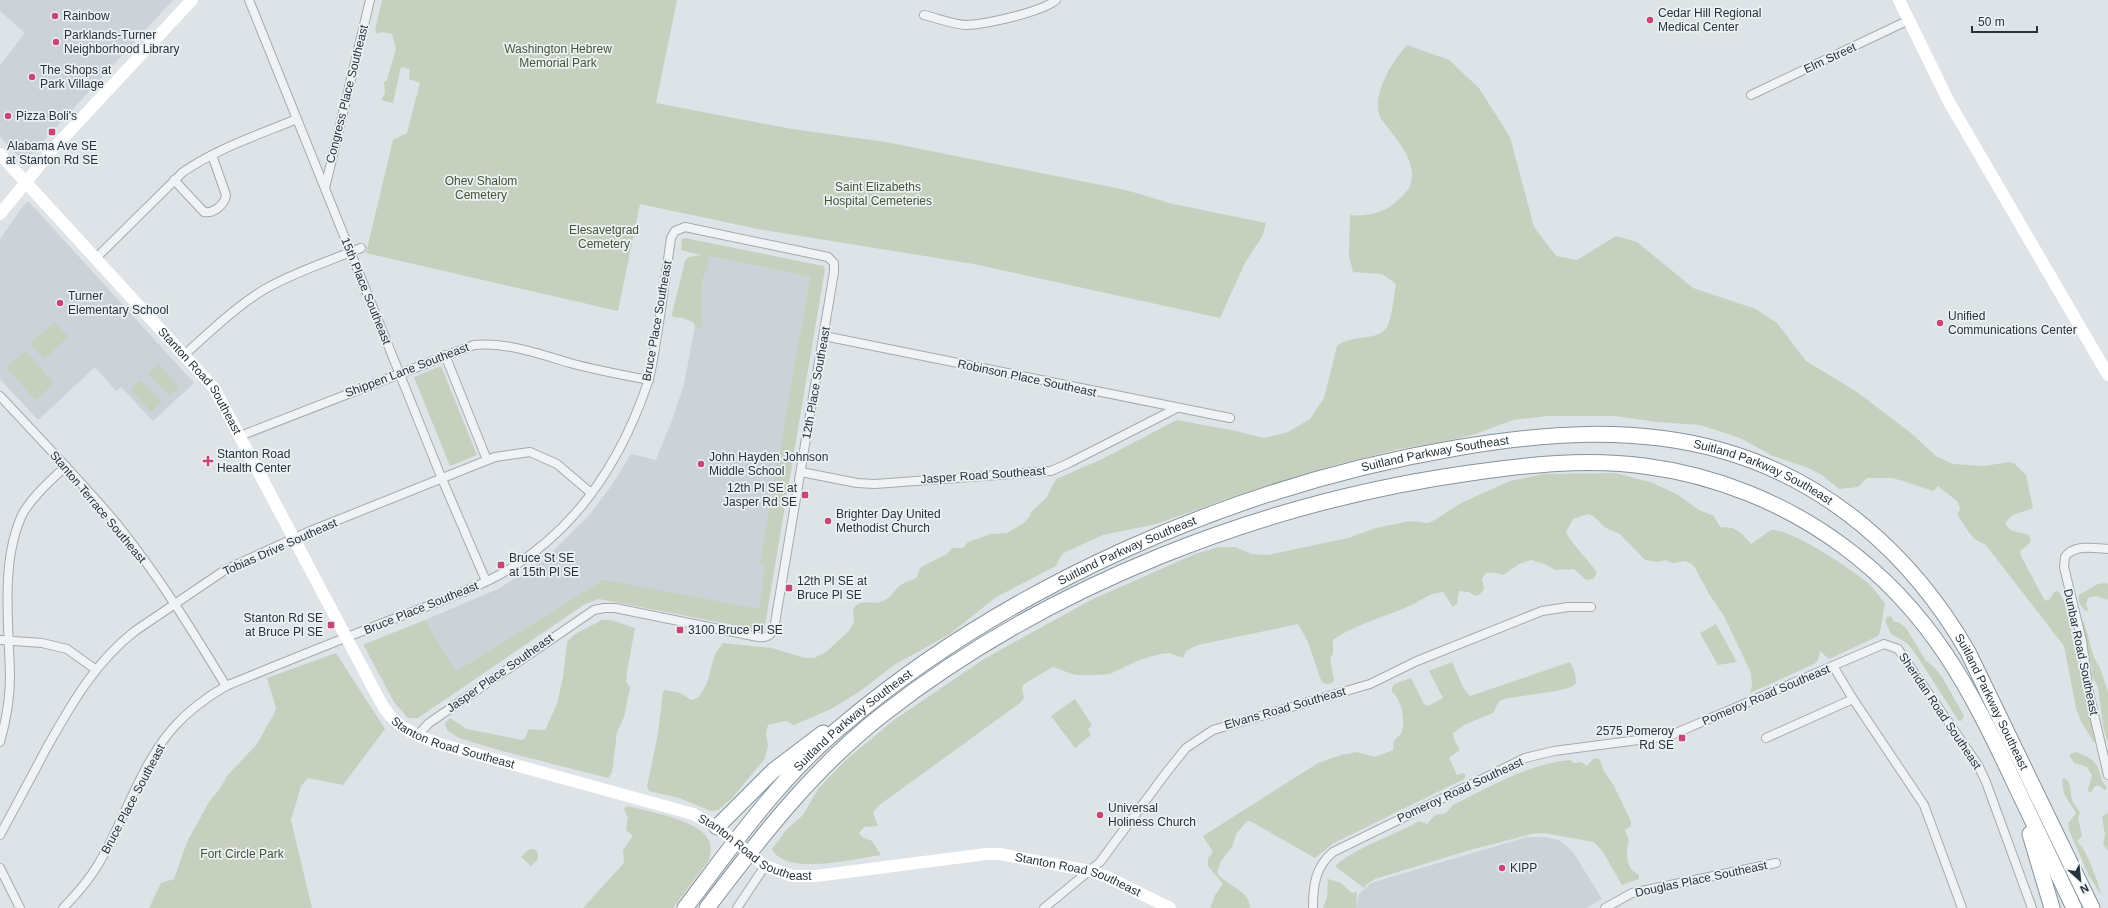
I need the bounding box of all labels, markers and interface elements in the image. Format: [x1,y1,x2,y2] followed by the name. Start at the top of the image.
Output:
[1658,6,1761,34] place label: Cedar Hill Regional Medical Center
[1972,8,2037,34] scale bar
[63,9,110,23] place label: Rainbow
[50,11,60,21] marker: Rainbow
[1645,15,1655,25] marker: Cedar Hill Regional Medical Center
[1978,15,2005,29] text: 50 m
[323,23,371,165] street label: Congress Place Southeast
[64,28,179,56] place label: Parklands-Turner Neighborhood Library
[51,37,61,47] marker: Parklands-Turner Neighborhood Library
[1802,40,1859,76] street label: Elm Street
[504,42,612,70] park label: Washington Hebrew Memorial Park
[40,63,112,91] place label: The Shops at Park Village
[27,72,37,82] marker: The Shops at Park Village
[16,109,77,123] place label: Pizza Boli's
[3,111,13,121] marker: Pizza Boli's
[47,127,57,137] marker: Alabama Ave SE at Stanton Rd SE
[6,139,98,167] place label: Alabama Ave SE at Stanton Rd SE
[445,174,517,202] park label: Ohev Shalom Cemetery
[824,180,932,208] park label: Saint Elizabeths Hospital Cemeteries
[569,223,639,251] park label: Elesavetgrad Cemetery
[338,235,394,347] street label: 15th Place Southeast
[640,259,675,382] street label: Bruce Place Southeast
[68,289,169,317] place label: Turner Elementary School
[55,298,65,308] marker: Turner Elementary School
[1948,309,2077,337] place label: Unified Communications Center
[1935,318,1945,328] marker: Unified Communications Center
[155,325,245,437] street label: Stanton Road Southeast
[799,325,833,440] street label: 12th Place Southeast
[343,340,471,400] street label: Shippen Lane Southeast
[956,356,1098,400] street label: Robinson Place Southeast
[1360,433,1510,475] street label: Suitland Parkway Southeast
[1692,437,1836,508] street label: Suitland Parkway Southeast
[217,447,291,475] place label: Stanton Road Health Center
[47,448,149,566] street label: Stanton Terrace Southeast
[709,450,828,478] place label: John Hayden Johnson Middle School
[202,455,214,467] marker: Stanton Road Health Center
[696,459,706,469] marker: John Hayden Johnson Middle School
[920,464,1047,486] street label: Jasper Road Southeast
[723,481,798,509] place label: 12th Pl SE at Jasper Rd SE
[800,490,810,500] marker: 12th Pl SE at Jasper Rd SE
[836,507,941,535] place label: Brighter Day United Methodist Church
[1055,513,1199,588] street label: Suitland Parkway Southeast
[221,515,340,578] street label: Tobias Drive Southeast
[823,516,833,526] marker: Brighter Day United Methodist Church
[509,551,579,579] place label: Bruce St SE at 15th Pl SE
[496,560,506,570] marker: Bruce St SE at 15th Pl SE
[797,574,868,602] place label: 12th Pl SE at Bruce Pl SE
[362,578,481,637] street label: Bruce Place Southeast
[784,583,794,593] marker: 12th Pl SE at Bruce Pl SE
[2061,588,2101,717] street label: Dunbar Road Southeast
[244,611,323,639] place label: Stanton Rd SE at Bruce Pl SE
[326,620,336,630] marker: Stanton Rd SE at Bruce Pl SE
[688,623,783,637] place label: 3100 Bruce Pl SE
[675,625,685,635] marker: 3100 Bruce Pl SE
[444,631,556,715] street label: Jasper Place Southeast
[1952,631,2031,773] street label: Suitland Parkway Southeast
[1896,650,1985,772] street label: Sheridan Road Southeast
[1700,661,1833,728] street label: Pomeroy Road Southeast
[791,666,915,774] street label: Suitland Parkway Southeast
[1223,684,1348,732] street label: Elvans Road Southeast
[388,714,517,772] street label: Stanton Road Southeast
[1596,724,1674,752] place label: 2575 Pomeroy Rd SE
[1677,733,1687,743] marker: 2575 Pomeroy Rd SE
[98,741,168,856] street label: Bruce Place Southeast
[1395,754,1526,825] street label: Pomeroy Road Southeast
[1108,801,1196,829] place label: Universal Holiness Church
[1095,810,1105,820] marker: Universal Holiness Church
[695,811,812,883] street label: Stanton Road Southeast
[200,847,285,861] park label: Fort Circle Park
[1014,850,1144,900] street label: Stanton Road Southeast
[1634,858,1769,900] street label: Douglas Place Southeast
[2060,860,2100,900] north arrow
[1510,861,1537,875] place label: KIPP
[1497,863,1507,873] marker: KIPP
[2078,882,2091,896] text: N

